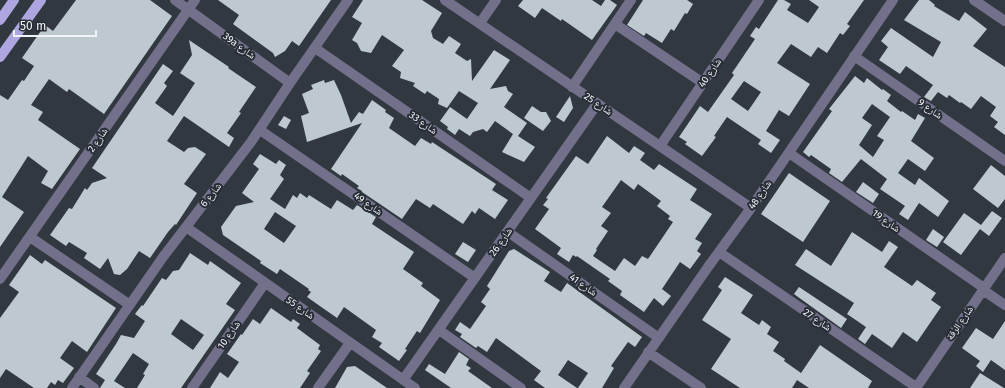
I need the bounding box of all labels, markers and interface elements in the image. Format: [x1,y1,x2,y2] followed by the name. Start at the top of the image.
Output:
[14,12,96,38] scale bar
[20,19,46,33] text: 50 m
[220,30,258,62] street label: 39a شارع
[696,56,724,90] street label: شارع 40
[582,90,615,118] street label: شارع 25
[916,96,945,122] street label: شارع 9
[407,109,440,137] street label: شارع 33
[85,125,111,154] street label: شارع 2
[746,178,774,212] street label: شارع 48
[198,180,224,209] street label: شارع 6
[351,190,385,218] street label: شارع 49
[870,207,903,235] street label: شارع 19
[487,225,515,259] street label: شارع 26
[567,271,599,299] street label: شارع 41
[284,294,317,322] street label: شارع 55
[944,303,976,342] street label: شارع الرقة
[801,306,834,334] street label: شارع 27
[215,318,243,351] street label: شارع 10

